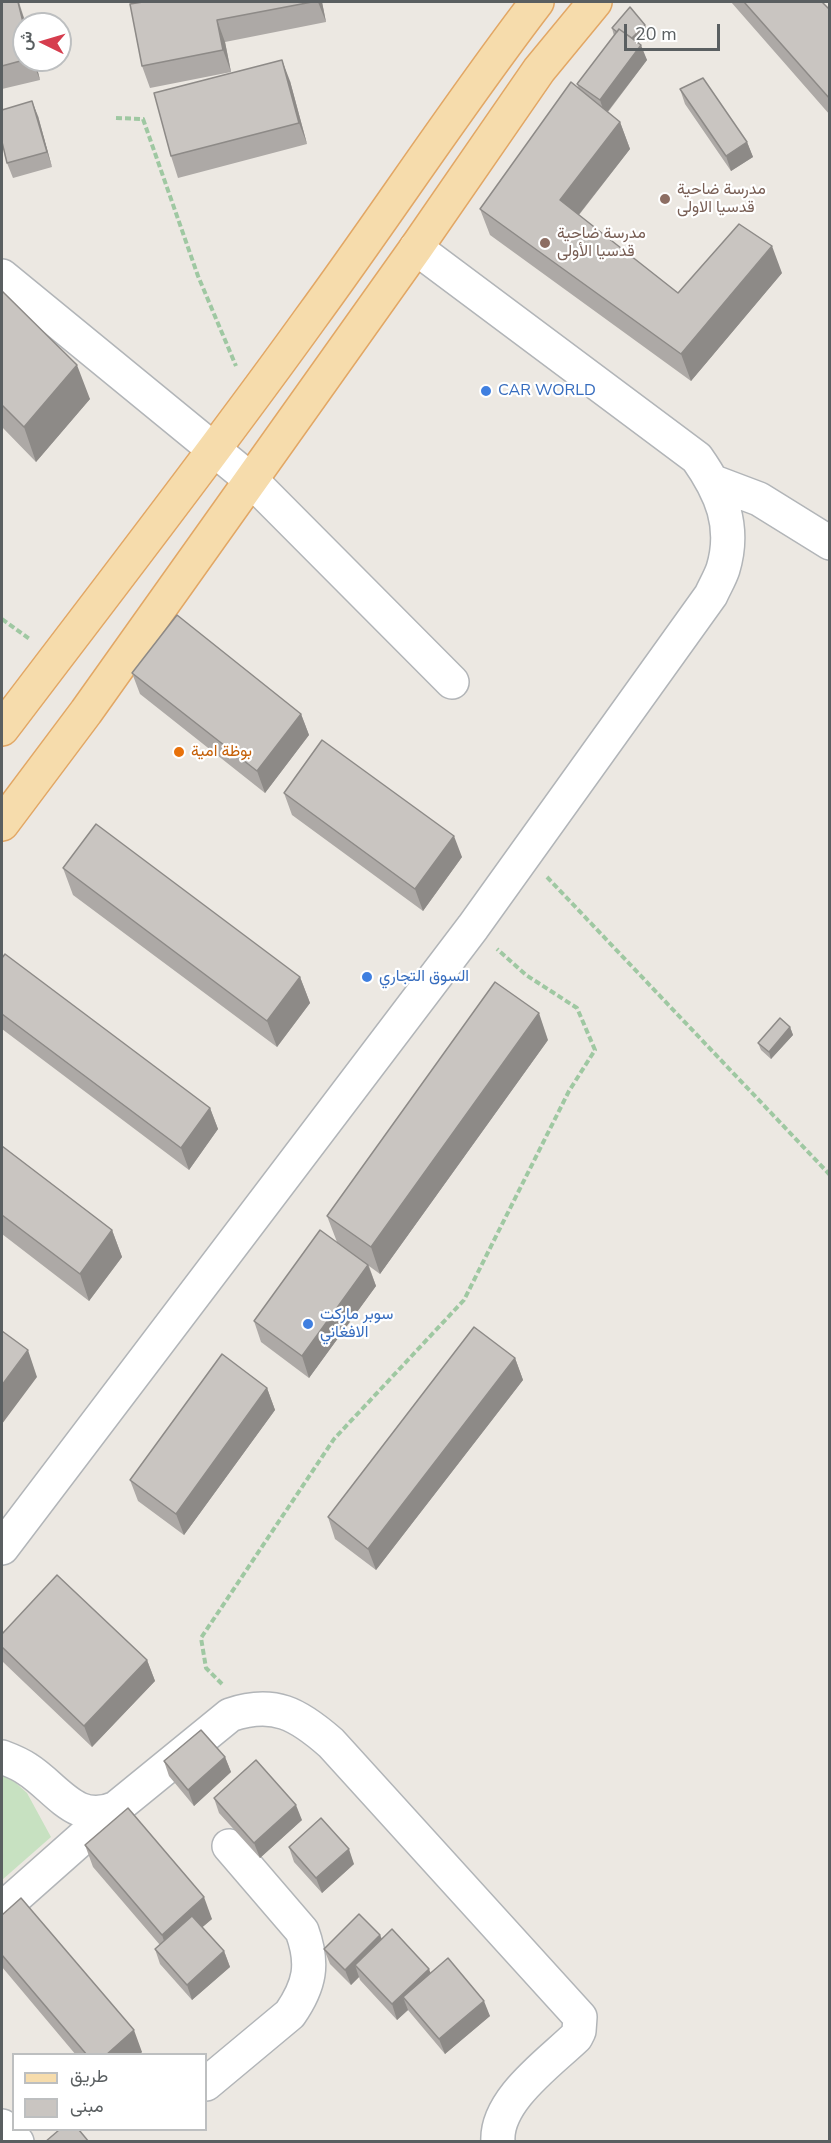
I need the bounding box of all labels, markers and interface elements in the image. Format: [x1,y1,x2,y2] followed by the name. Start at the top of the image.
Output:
[12,12,72,72] north arrow
[627,12,723,50] scale bar
[635,22,677,46] text: 20 m
[14,30,38,51] text: ش
[677,180,766,218] place label: مدرسة ضاحية قدسيا الاولى
[658,192,672,206] marker: مدرسة ضاحية قدسيا الاولى
[557,224,646,262] place label: مدرسة ضاحية قدسيا الأولى
[538,236,552,250] marker: مدرسة ضاحية قدسيا الأولى
[498,381,596,401] place label: CAR WORLD
[479,384,493,398] marker: CAR WORLD
[191,742,252,762] place label: بوظة امية
[172,745,186,759] marker: بوظة امية
[379,967,469,987] place label: السوق التجاري
[360,970,374,984] marker: السوق التجاري
[320,1305,393,1343] place label: سوبر ماركت الافغاني
[301,1317,315,1331] marker: سوبر ماركت الافغاني
[12,2053,207,2131] legend
[70,2064,108,2088] text: طريق
[70,2094,104,2118] text: مبنى

